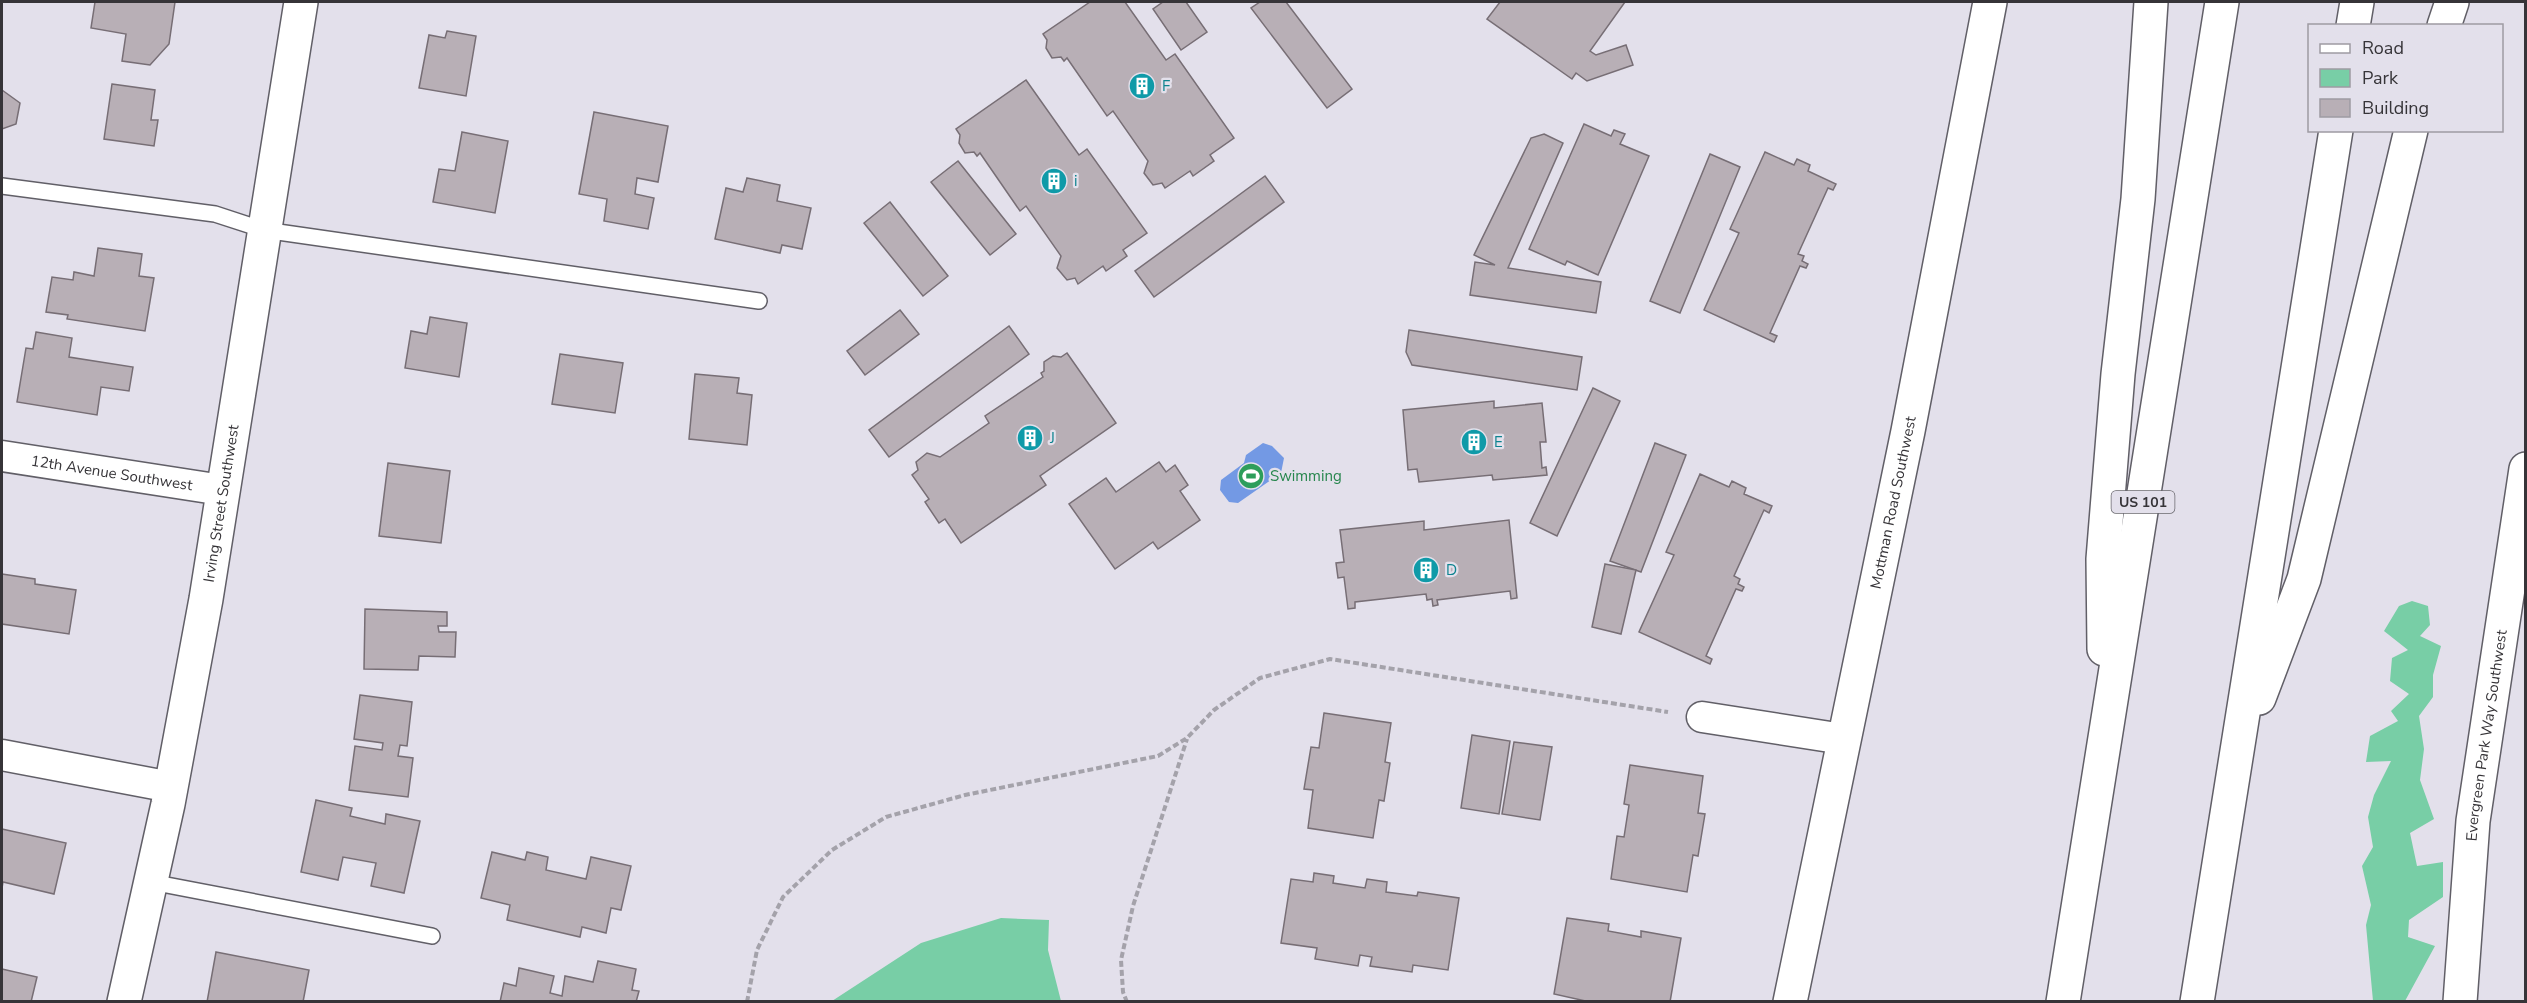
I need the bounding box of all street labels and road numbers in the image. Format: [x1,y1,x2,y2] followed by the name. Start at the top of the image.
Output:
[1866,414,1921,591] street label: Mottman Road Southwest
[199,422,244,584] street label: Irving Street Southwest
[29,451,195,495] street label: 12th Avenue Southwest
[2112,491,2174,513] road number: US 101
[2462,628,2512,842] street label: Evergreen Park Way Southwest

